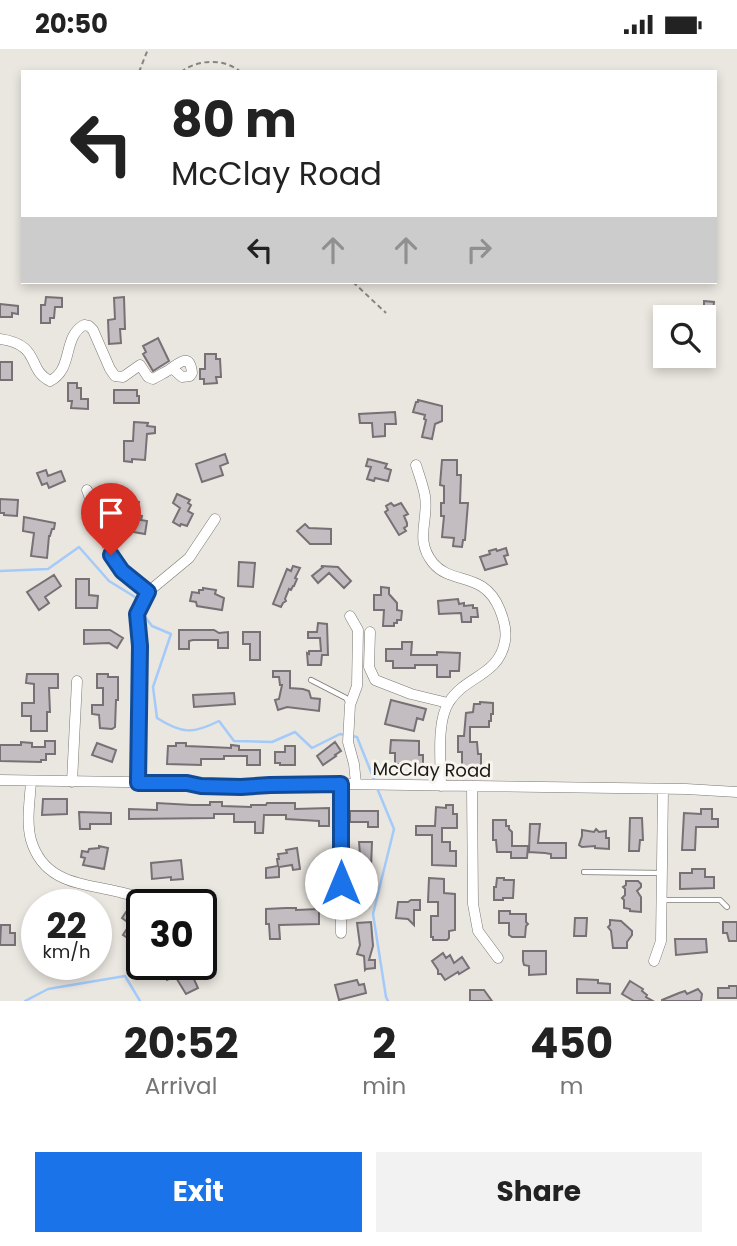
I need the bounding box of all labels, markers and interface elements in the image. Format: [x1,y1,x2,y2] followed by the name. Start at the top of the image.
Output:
[35,6,108,42] text: 20:50
[171,86,297,154] text: 80 m
[56,98,147,189] icon: left
[171,151,382,196] text: McClay Road
[241,231,279,269] icon: left
[314,231,352,269] icon: ahead
[387,231,425,269] icon: ahead
[460,231,498,269] icon: right
[653,305,716,368] map controls
[653,305,716,368] button: search
[81,483,141,555] pin
[92,494,130,532] icon: arrive
[372,756,492,783] street label: McClay Road
[304,846,378,920] position arrow
[126,889,217,980] speed limit sign: 30
[47,901,86,950] text: 22
[43,939,90,964] text: km/h
[124,1014,238,1073] text: 20:52
[372,1014,396,1073] text: 2
[530,1014,613,1073] text: 450
[145,1070,217,1102] text: Arrival
[362,1070,406,1102] text: min
[560,1070,583,1102] text: m
[35,1152,362,1232] button: Exit
[376,1152,702,1232] button: Share

